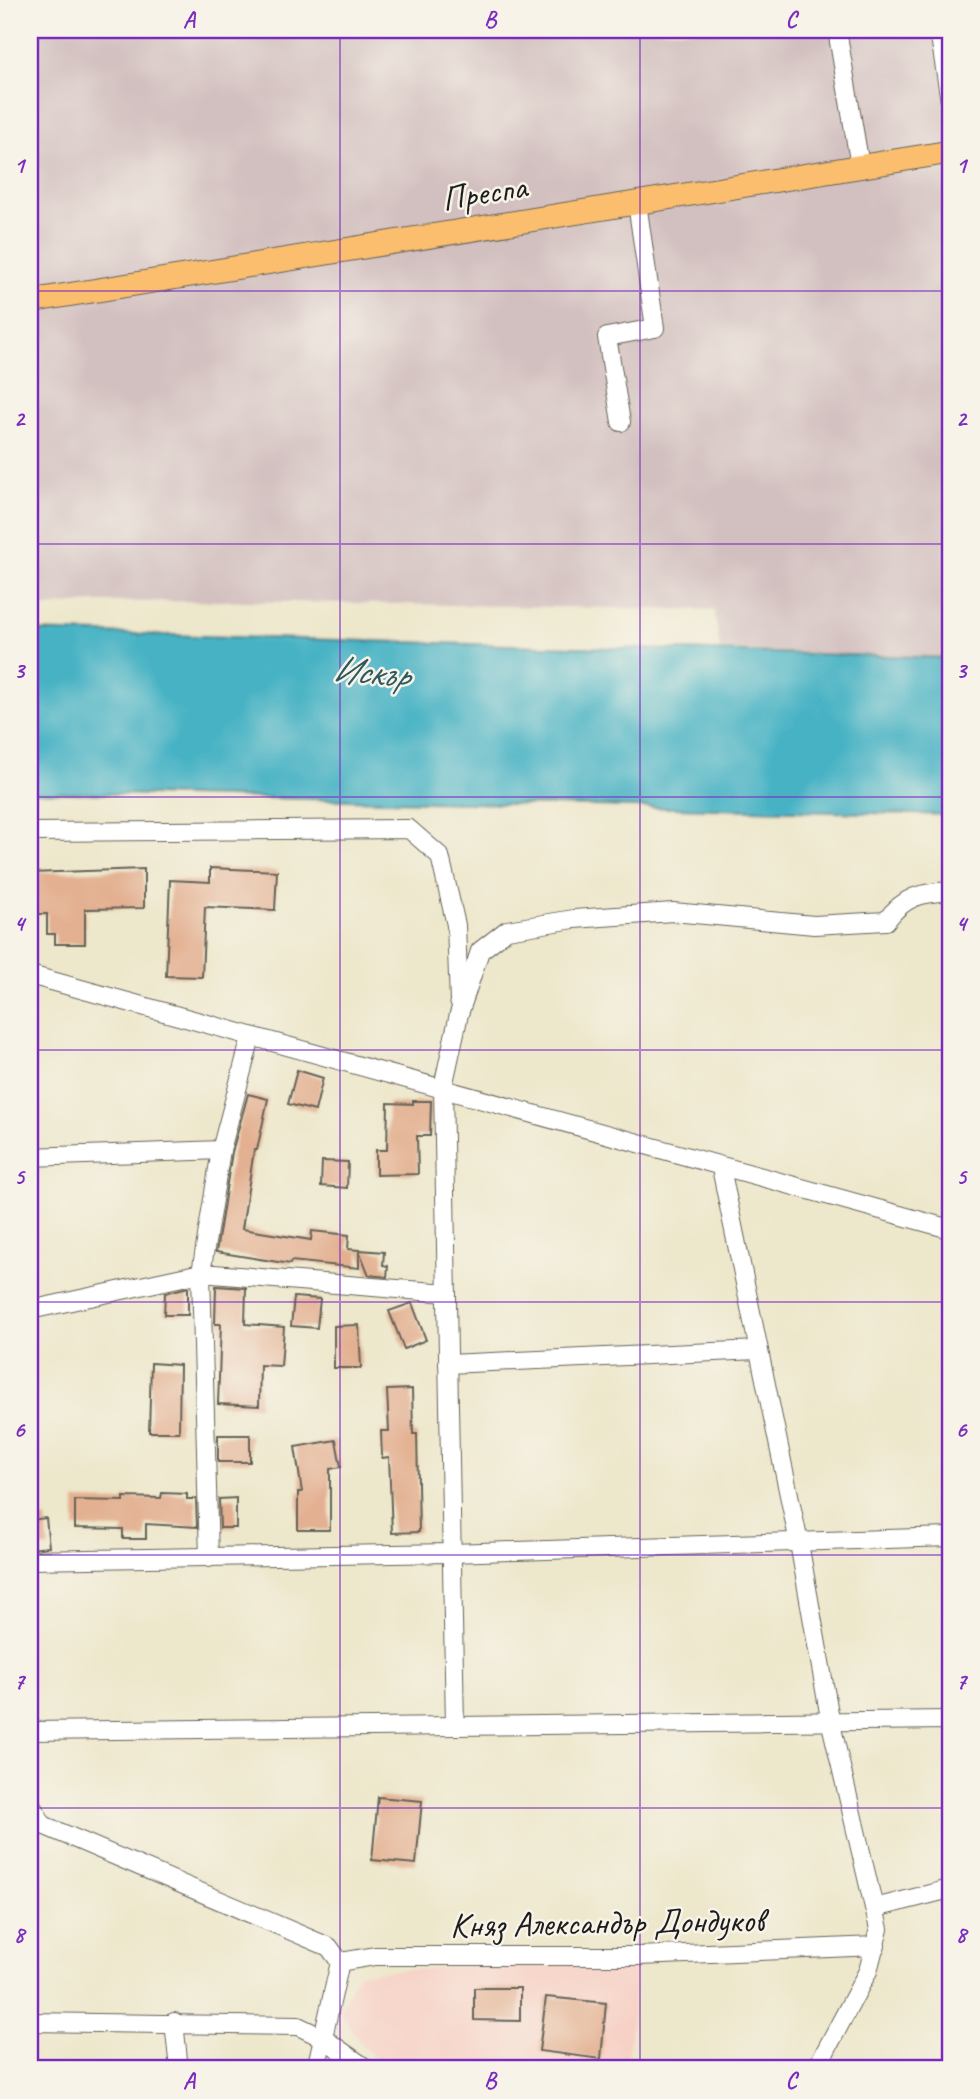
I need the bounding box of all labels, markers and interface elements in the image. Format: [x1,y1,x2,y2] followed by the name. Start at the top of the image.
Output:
[183,5,197,34] text: A
[484,5,498,34] text: B
[786,5,800,34] text: C
[14,151,27,180] text: 1
[956,151,969,180] text: 1
[439,163,532,221] street label: Преспа
[14,404,27,433] text: 2
[956,404,969,433] text: 2
[331,645,415,699] water label: Искър
[14,656,27,685] text: 3
[956,656,969,685] text: 3
[14,909,27,938] text: 4
[956,909,969,938] text: 4
[14,1162,26,1191] text: 5
[956,1162,968,1191] text: 5
[14,1415,27,1444] text: 6
[956,1415,969,1444] text: 6
[14,1667,27,1696] text: 7
[956,1667,969,1696] text: 7
[450,1897,770,1948] street label: Княз Александър Дондуков
[14,1920,27,1949] text: 8
[956,1920,969,1949] text: 8
[183,2066,197,2095] text: A
[484,2066,498,2095] text: B
[786,2066,800,2095] text: C

